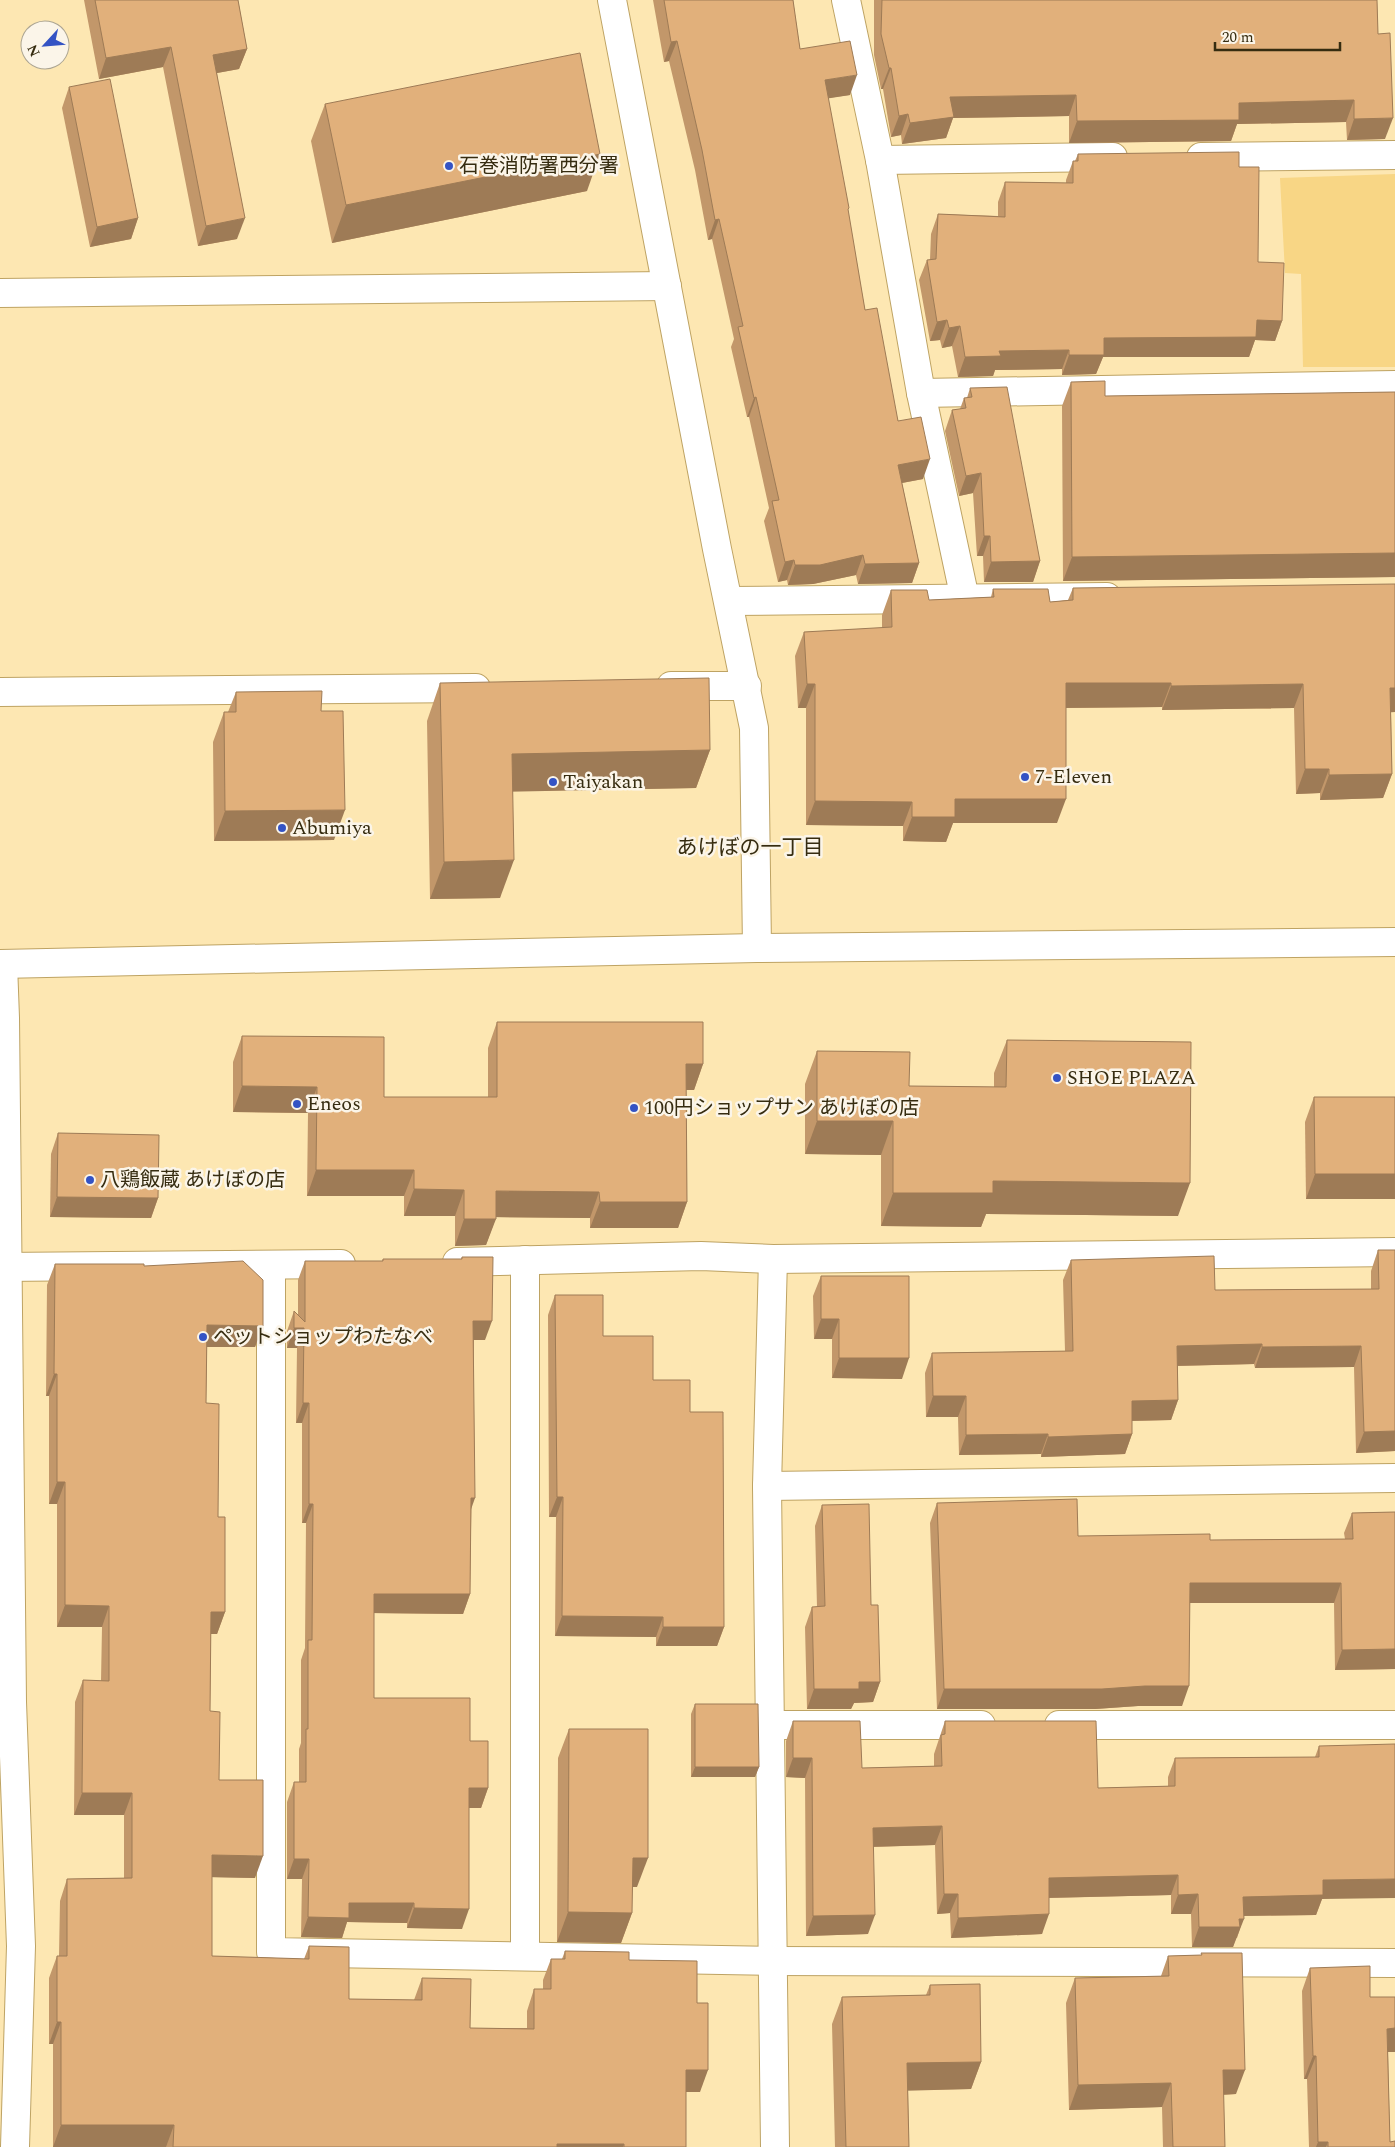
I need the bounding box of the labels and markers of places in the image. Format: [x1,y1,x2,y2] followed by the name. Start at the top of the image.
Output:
[459,151,619,181] place label: 石巻消防署西分署
[443,160,455,172] marker: 石巻消防署西分署
[1035,762,1112,792] place label: 7-Eleven
[563,767,643,797] place label: Taiyakan
[1019,771,1031,783] marker: 7-Eleven
[547,776,559,788] marker: Taiyakan
[292,813,372,843] place label: Abumiya
[276,822,288,834] marker: Abumiya
[1067,1063,1196,1093] place label: SHOE PLAZA
[1051,1072,1063,1084] marker: SHOE PLAZA
[307,1089,361,1119] place label: Eneos
[644,1093,919,1123] place label: 100円ショップサン あけぼの店
[291,1098,303,1110] marker: Eneos
[628,1102,640,1114] marker: 100円ショップサン あけぼの店
[100,1165,285,1195] place label: 八鶏飯蔵 あけぼの店
[84,1174,96,1186] marker: 八鶏飯蔵 あけぼの店
[213,1322,433,1352] place label: ペットショップわたなべ
[197,1331,209,1343] marker: ペットショップわたなべ

